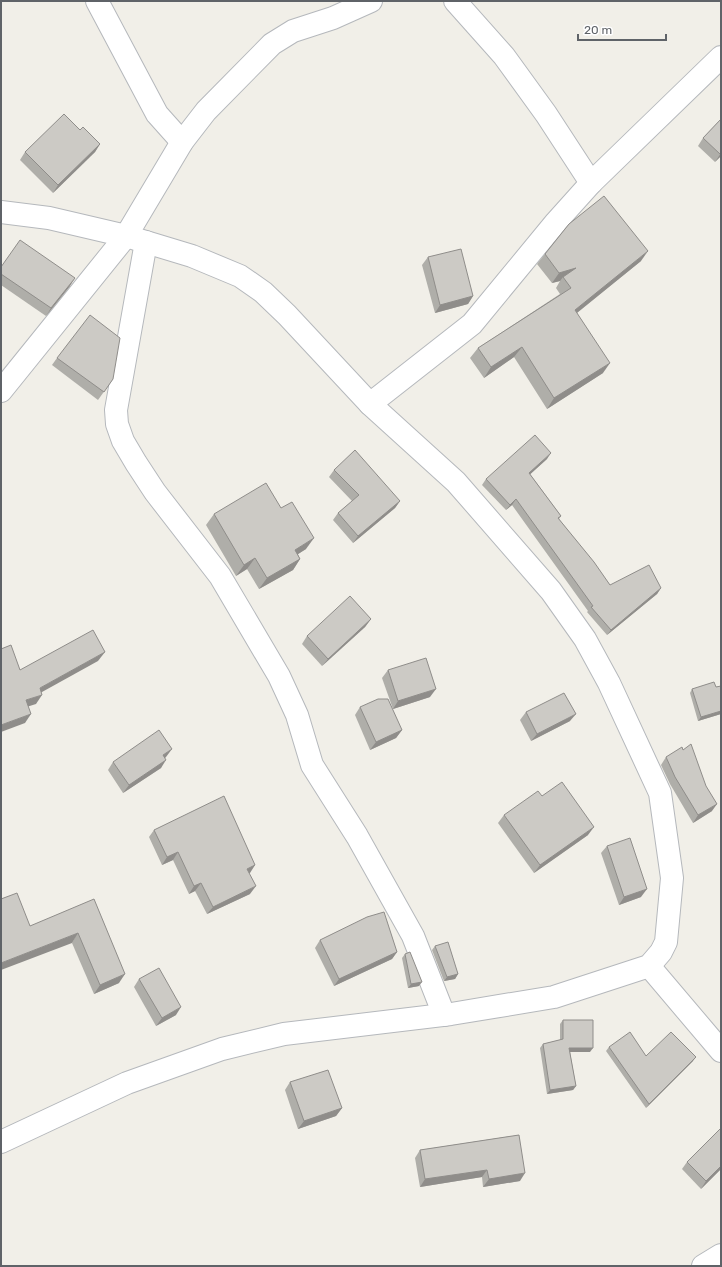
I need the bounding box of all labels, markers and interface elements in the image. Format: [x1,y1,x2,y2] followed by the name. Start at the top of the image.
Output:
[578,16,666,42] scale bar
[584,23,612,37] text: 20 m

